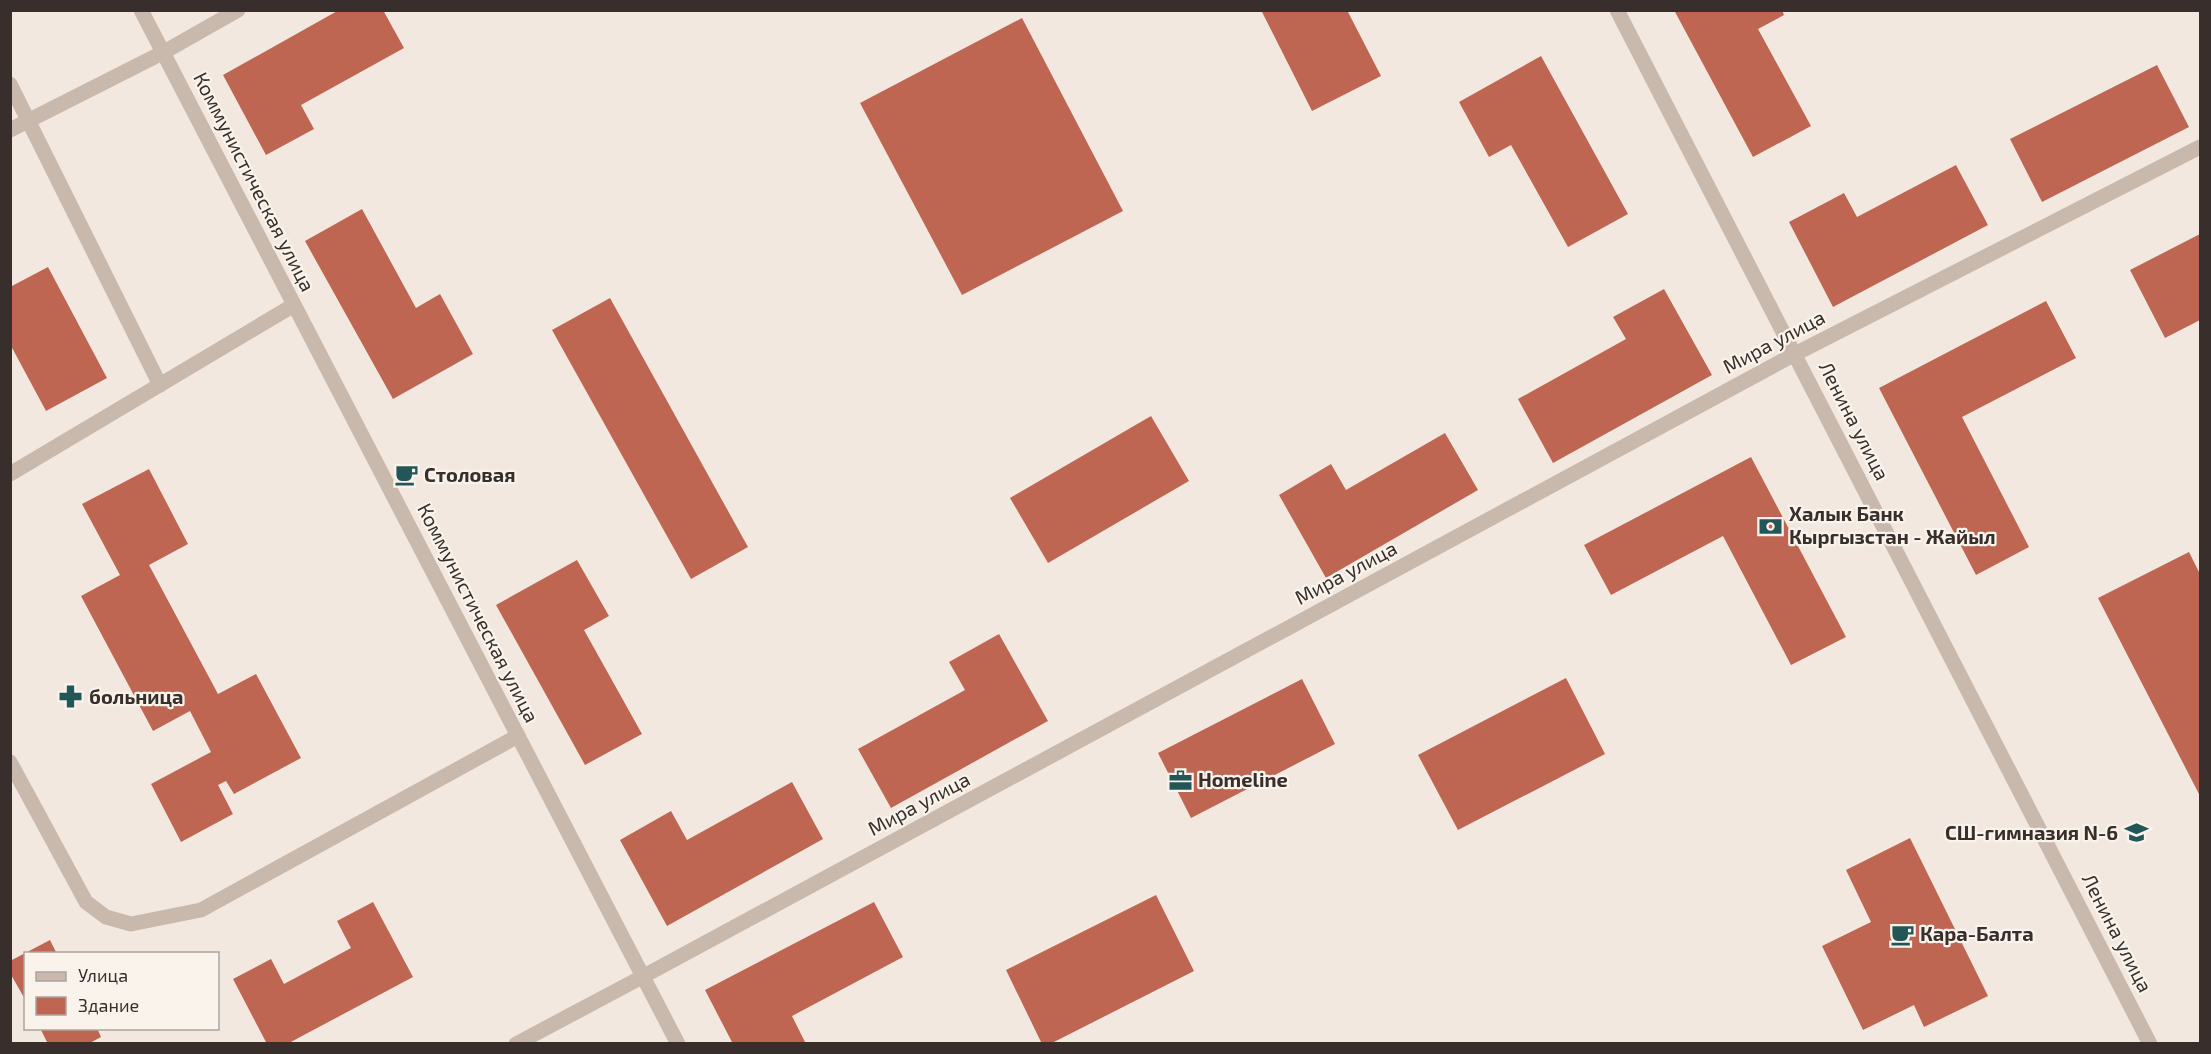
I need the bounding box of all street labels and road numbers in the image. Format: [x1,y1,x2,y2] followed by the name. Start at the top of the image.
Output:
[188,68,321,296] street label: Коммунистическая улица
[1718,304,1829,379] street label: Мира улица
[1814,357,1895,484] street label: Ленина улица
[412,499,545,727] street label: Коммунистическая улица
[1290,535,1401,610] street label: Мира улица
[863,766,974,841] street label: Мира улица
[2077,869,2158,996] street label: Ленина улица

